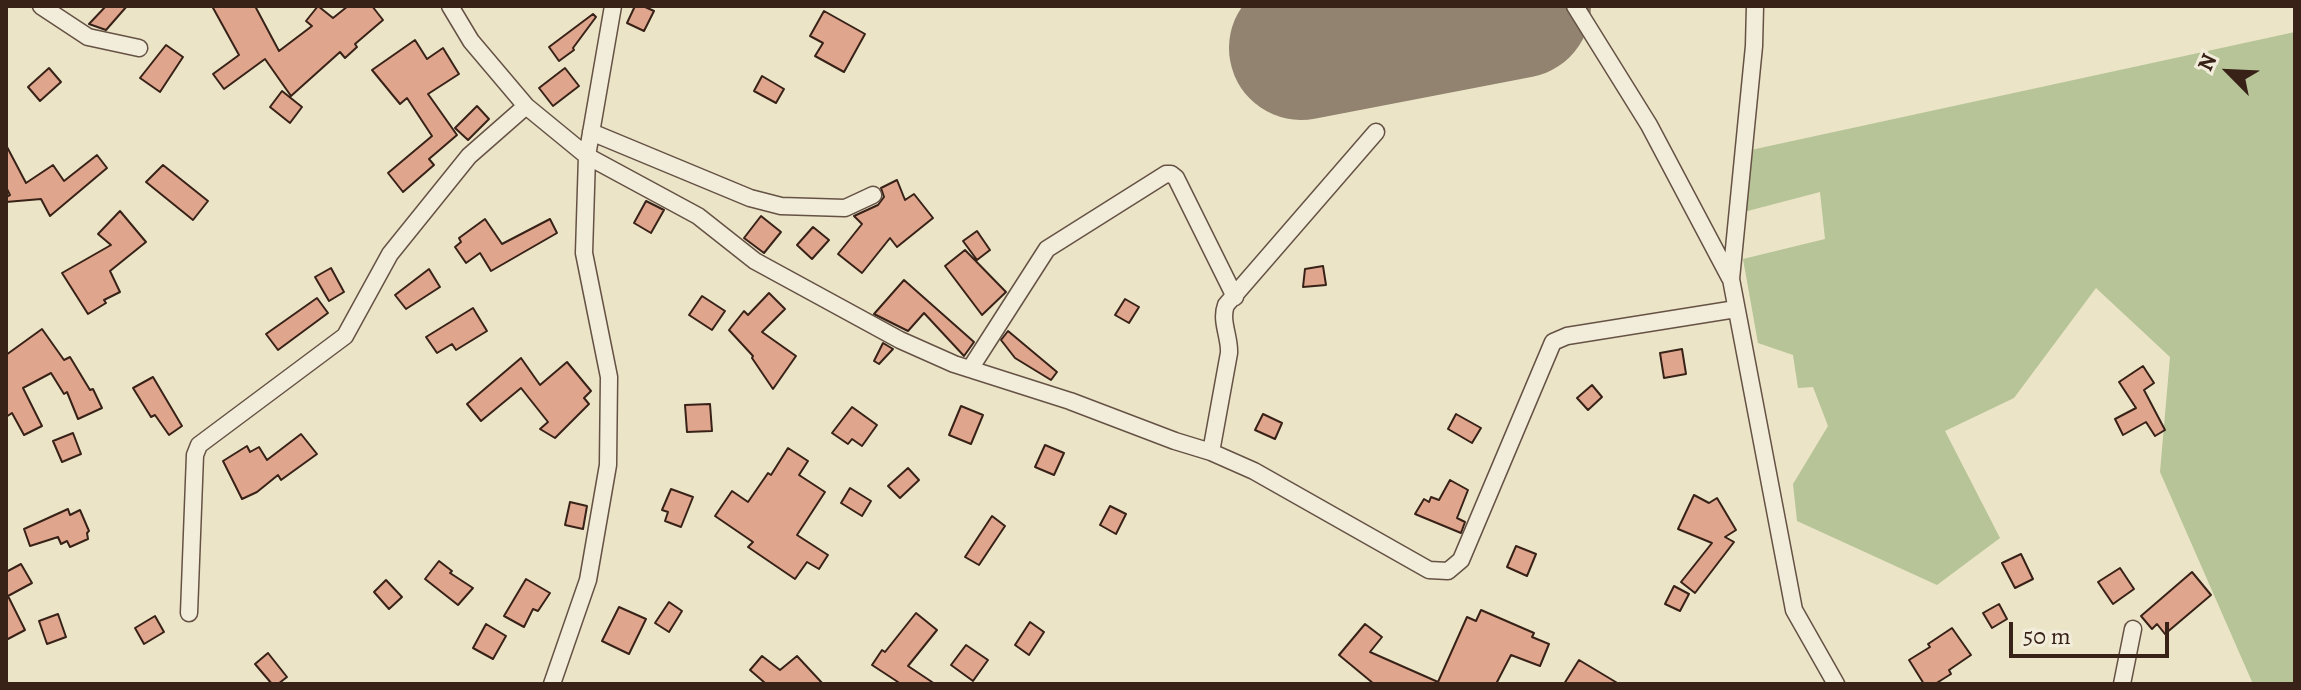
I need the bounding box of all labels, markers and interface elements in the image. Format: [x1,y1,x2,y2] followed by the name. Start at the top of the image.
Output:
[2189,32,2269,112] north arrow
[2190,49,2224,76] text: N
[2013,606,2173,656] scale bar
[2023,620,2071,652] text: 50 m

